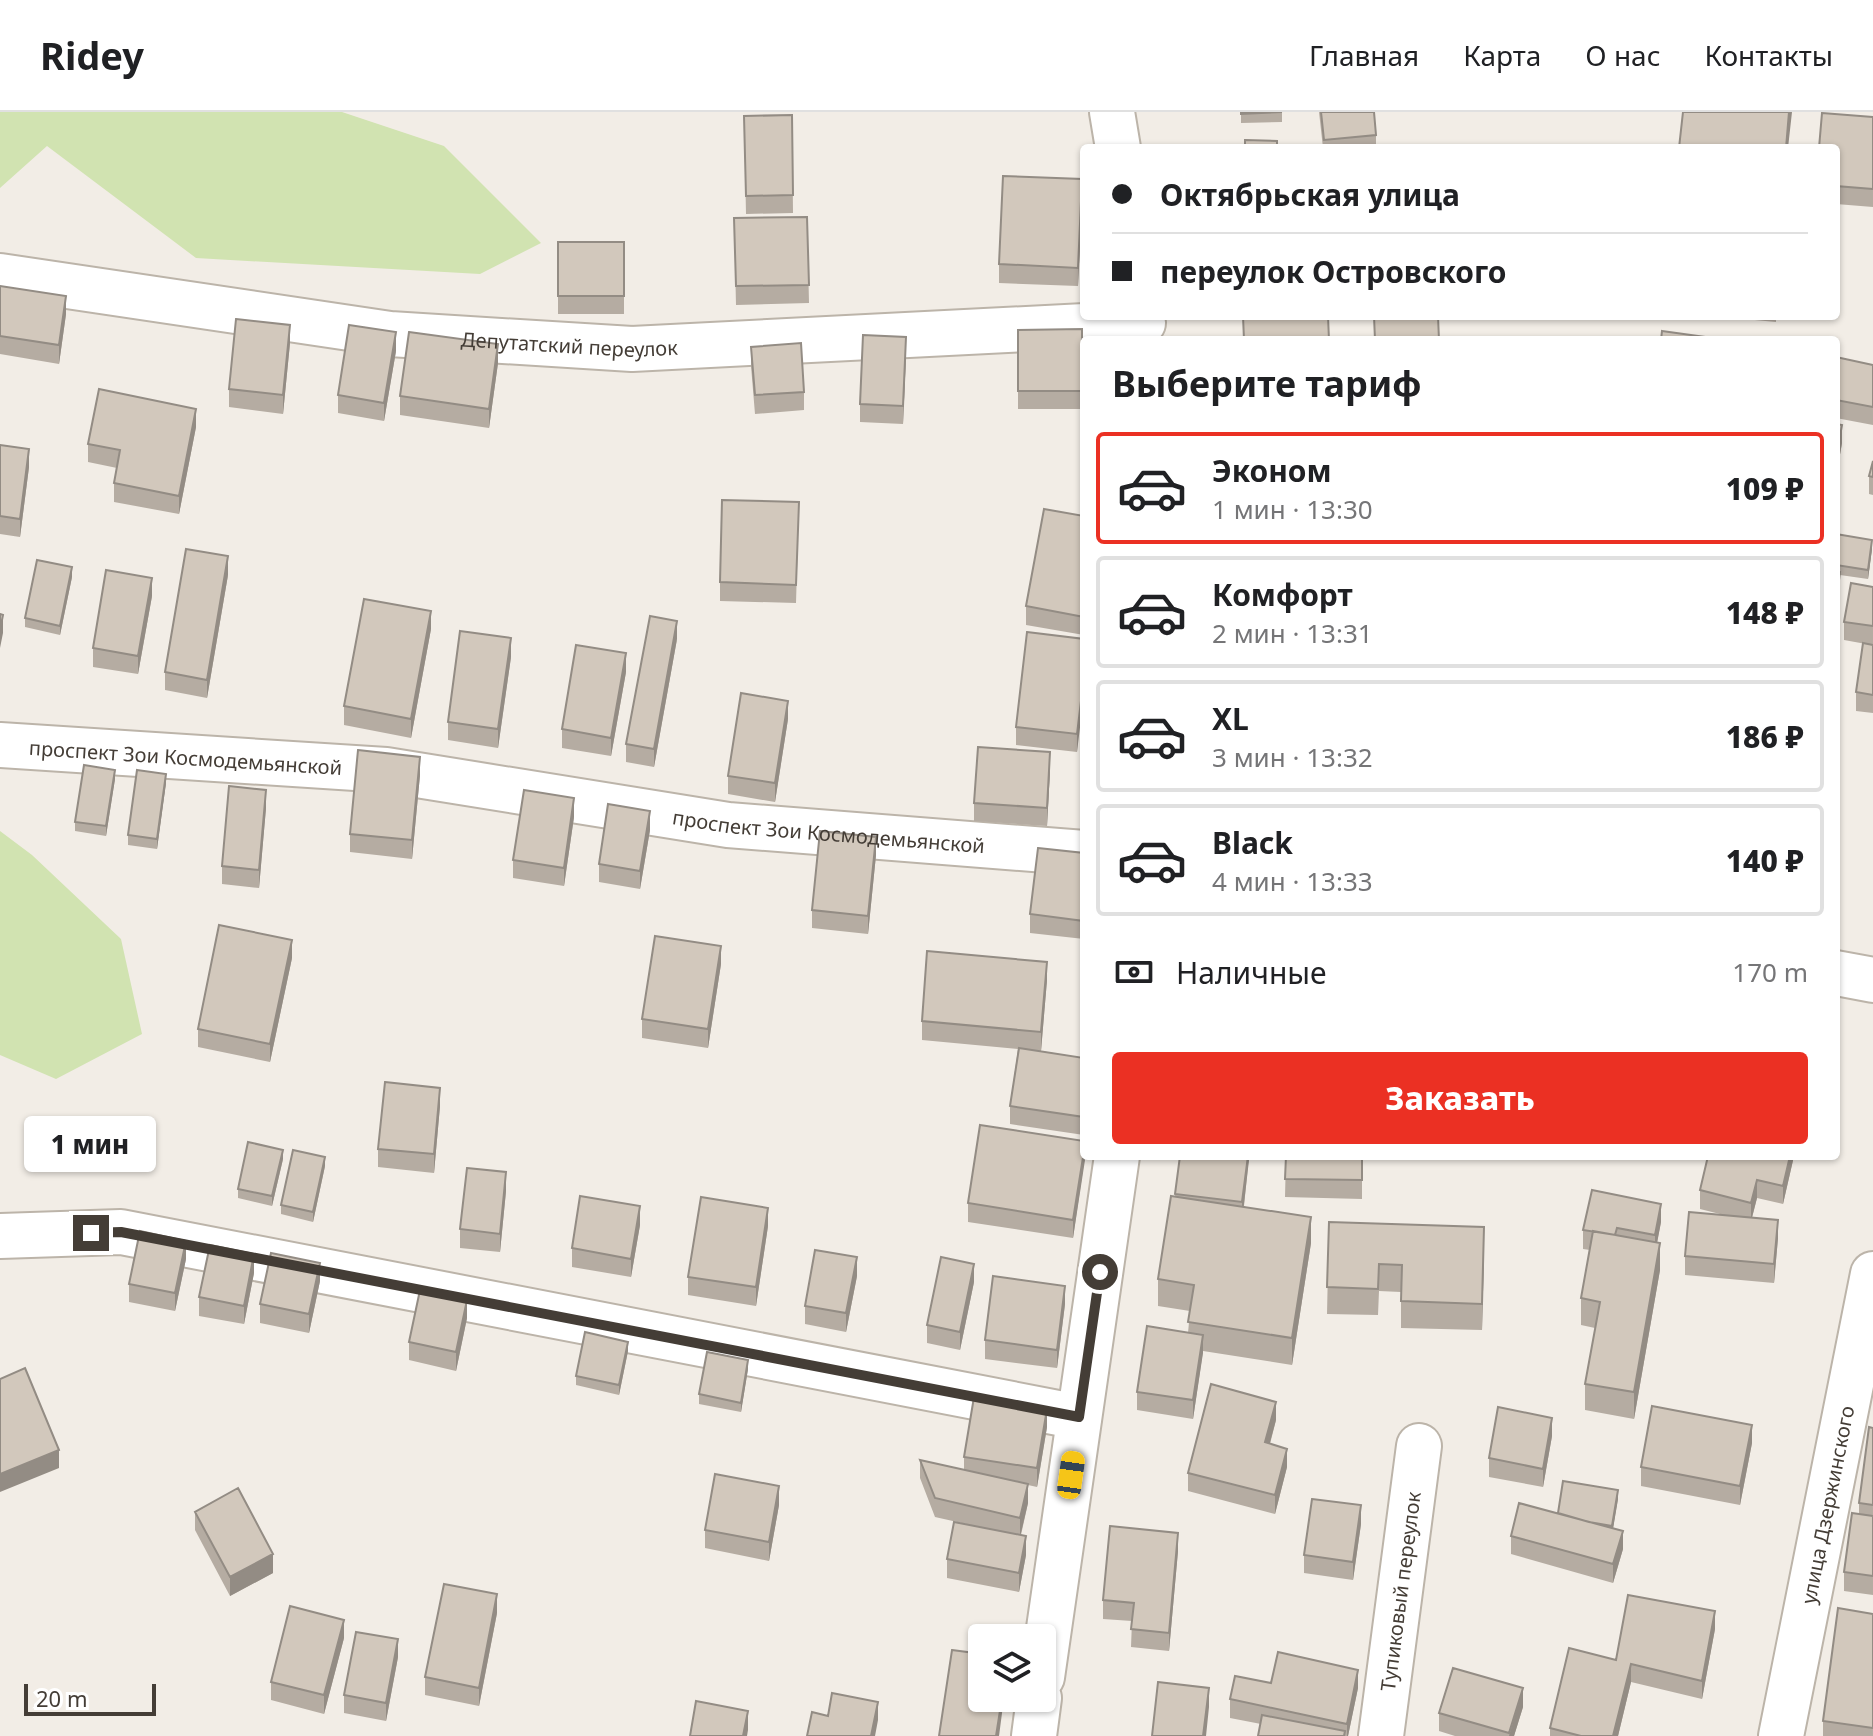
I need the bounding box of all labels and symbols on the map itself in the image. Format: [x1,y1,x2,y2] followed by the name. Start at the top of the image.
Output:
[460,325,679,363] street label: Депутатский переулок
[28,733,343,781] street label: проспект Зои Космодемьянской
[671,803,986,859] street label: проспект Зои Космодемьянской
[25,1117,157,1173] callout: 1 мин
[73,1215,109,1251] route end
[1082,1254,1118,1290] route start
[1794,1403,1860,1606] street label: улица Дзержинского
[1056,1450,1086,1500] car
[1374,1490,1426,1693] street label: Тупиковый переулок
[24,1680,156,1716] scale bar

